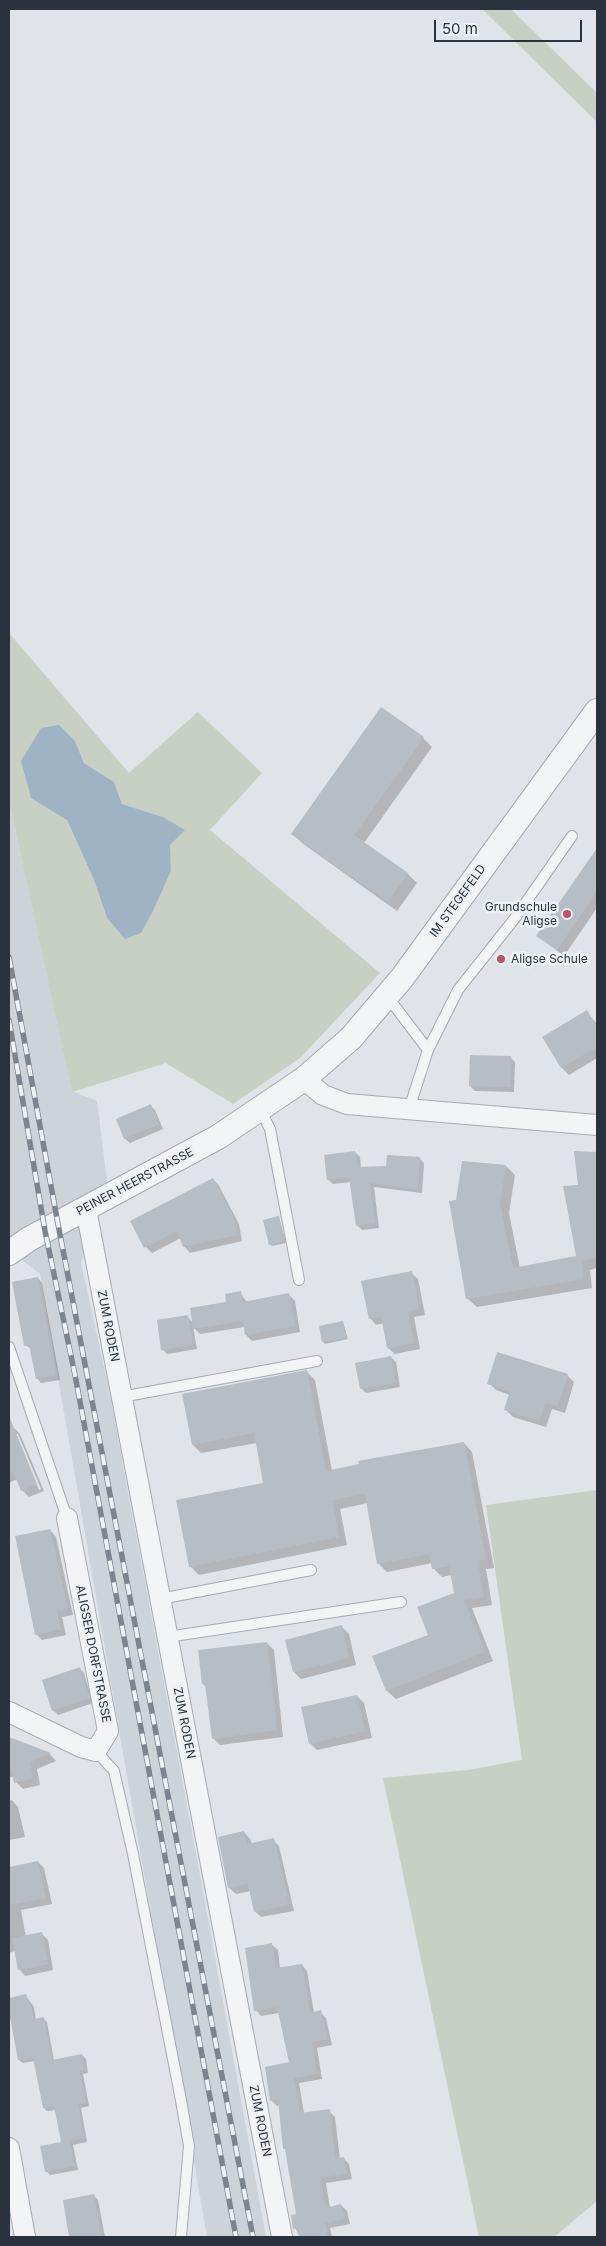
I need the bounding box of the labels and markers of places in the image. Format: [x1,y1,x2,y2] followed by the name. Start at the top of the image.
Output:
[485,900,557,928] place label: Grundschule Aligse
[561,908,573,920] marker: Grundschule Aligse
[511,952,588,966] place label: Aligse Schule
[495,953,507,965] marker: Aligse Schule

